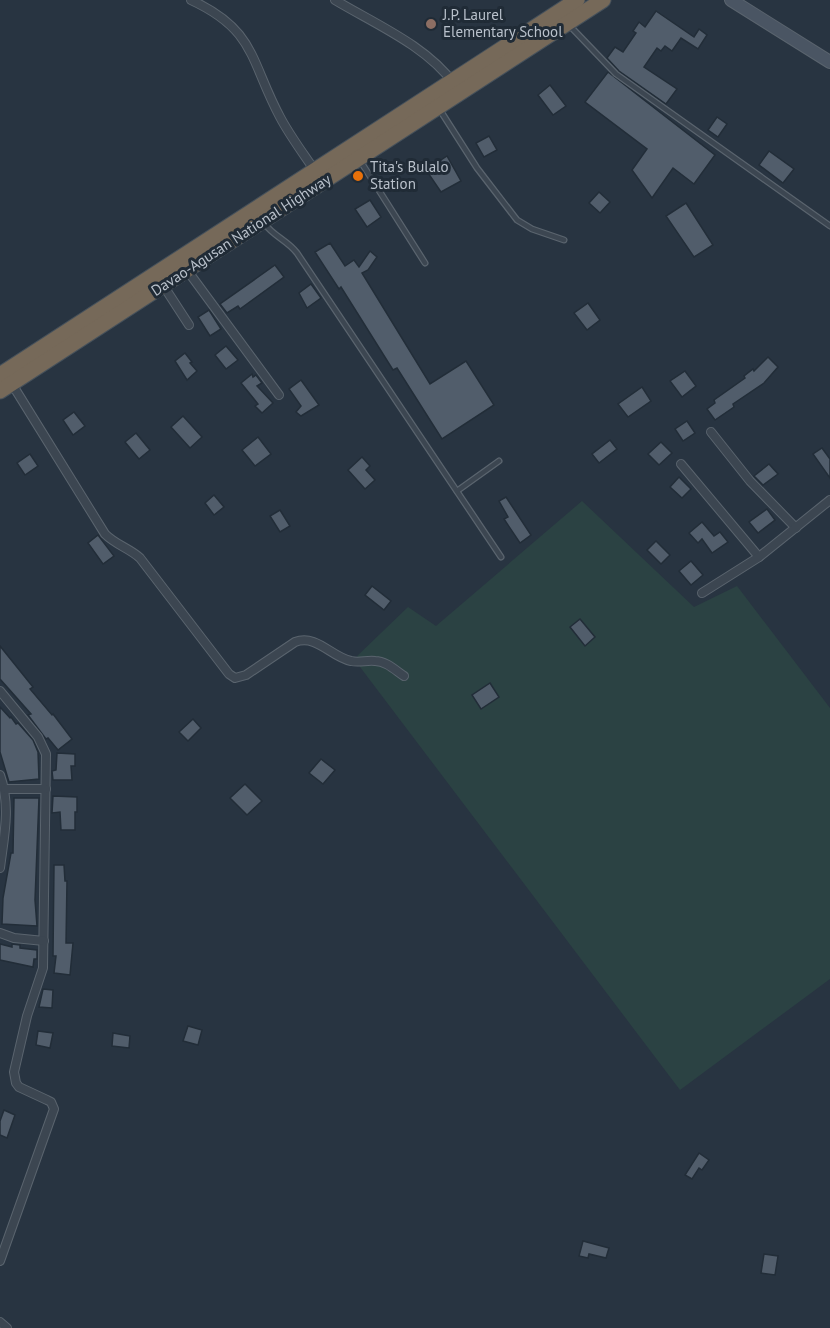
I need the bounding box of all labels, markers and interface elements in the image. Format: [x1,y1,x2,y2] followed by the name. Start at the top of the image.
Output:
[442,5,563,41] place label: J.P. Laurel Elementary School
[424,17,438,31] marker: J.P. Laurel Elementary School
[370,157,449,193] place label: Tita's Bulalo Station
[147,169,334,300] street label: Davao-Agusan National Highway
[351,169,365,183] marker: Tita's Bulalo Station

